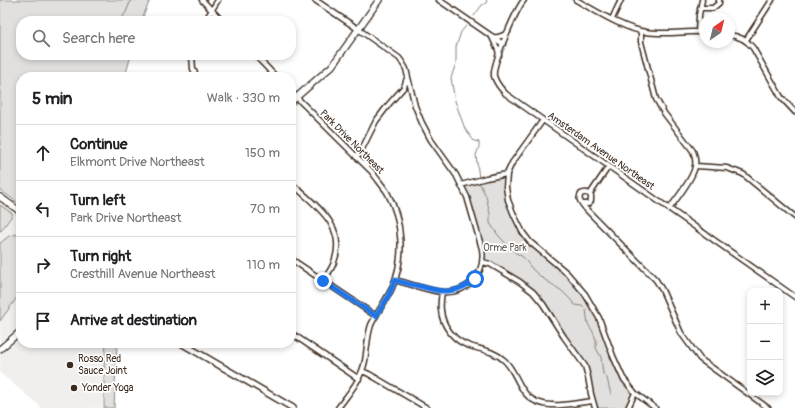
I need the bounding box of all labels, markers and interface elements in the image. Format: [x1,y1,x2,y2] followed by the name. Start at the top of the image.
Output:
[699,12,735,48] north arrow
[16,16,296,60] search box
[30,27,52,49] icon: search
[62,29,135,48] text: Search here
[32,88,72,109] text: 5 min
[207,90,280,106] text: Walk · 330 m
[317,107,387,177] street label: Park Drive Northeast
[545,109,658,193] street label: Amsterdam Avenue Northeast
[70,135,128,154] text: Continue
[32,142,54,164] icon: ahead
[245,145,280,161] text: 150 m
[70,154,205,170] text: Elkmont Drive Northeast
[70,191,126,210] text: Turn left
[32,198,54,220] icon: left
[250,201,280,217] text: 70 m
[70,210,181,226] text: Park Drive Northeast
[483,242,528,254] park label: Orme Park
[70,247,131,266] text: Turn right
[32,254,54,276] icon: right
[247,257,280,273] text: 110 m
[70,266,215,282] text: Cresthill Avenue Northeast
[466,270,484,288] route start
[314,272,332,290] route end
[747,288,783,396] map controls
[747,288,783,324] button: +
[32,310,54,332] icon: arrive
[70,311,197,330] text: Arrive at destination
[747,324,783,360] button: −
[78,353,128,377] place label: Rosso Red Sauce Joint
[65,360,75,370] marker: Rosso Red Sauce Joint
[747,360,783,396] button: layers
[81,382,134,394] place label: Yonder Yoga
[69,383,79,393] marker: Yonder Yoga

